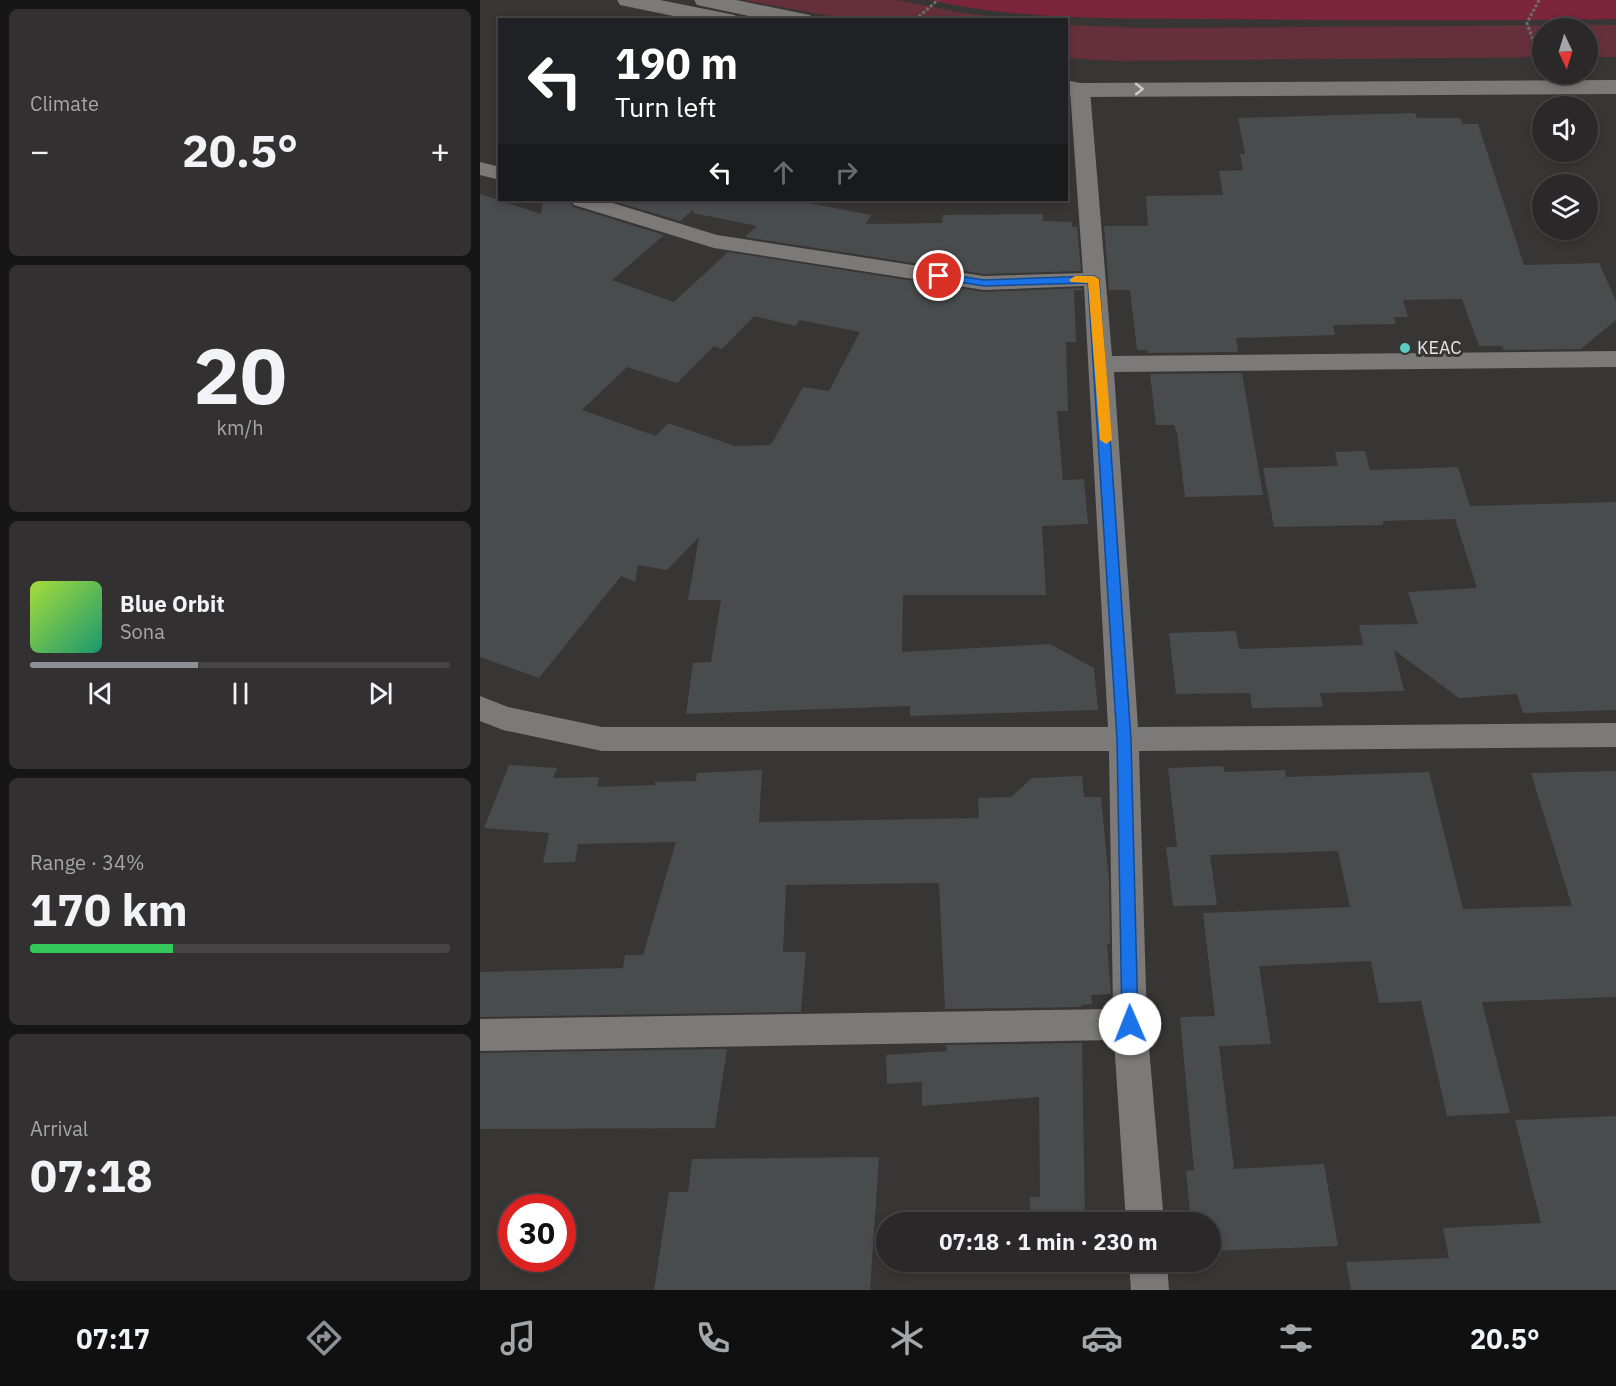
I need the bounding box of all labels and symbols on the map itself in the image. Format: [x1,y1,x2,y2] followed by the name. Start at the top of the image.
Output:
[1532,18,1598,84] north arrow
[1134,83,1143,95] one-way arrow
[913,250,964,301] pin
[1417,336,1461,359] place label: KEAC
[1398,341,1412,355] marker: KEAC
[1098,992,1162,1056] position arrow
[498,1194,576,1272] speed limit sign: 30

